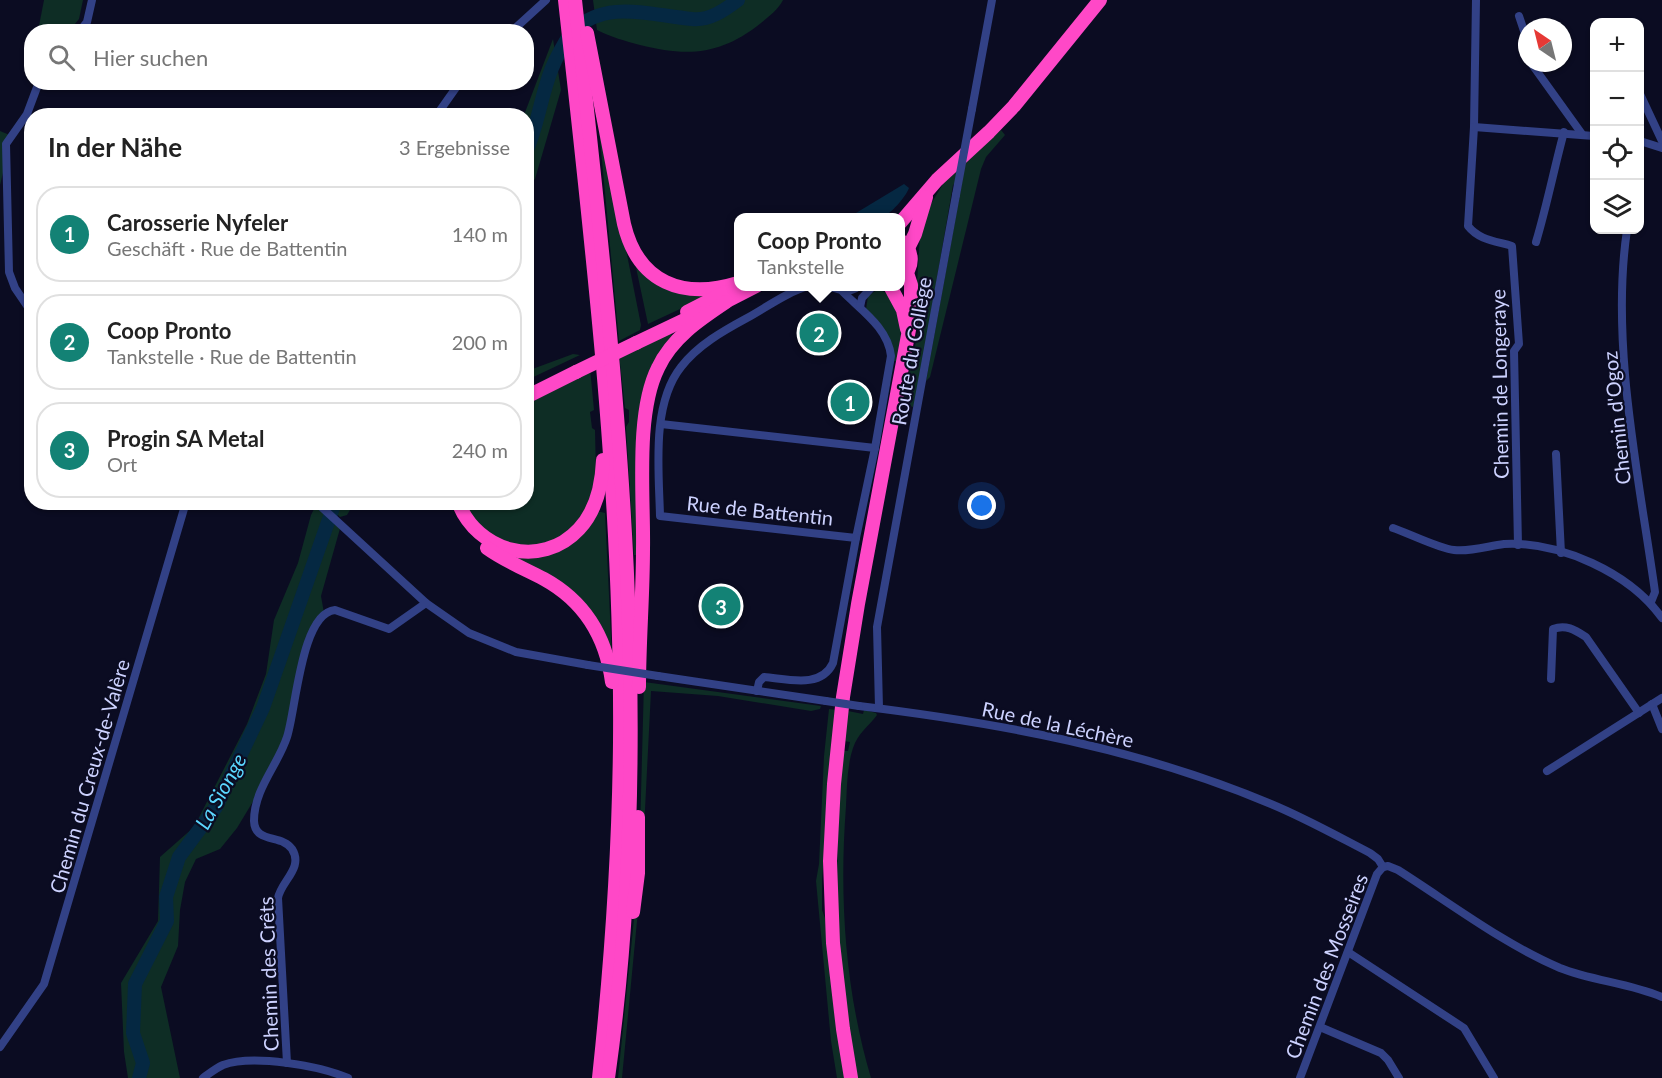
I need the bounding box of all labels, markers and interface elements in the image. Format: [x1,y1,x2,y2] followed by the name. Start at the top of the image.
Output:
[1518,18,1572,72] north arrow
[1590,18,1644,234] map controls
[1590,18,1644,72] button: +
[24,24,534,90] search box
[45,41,78,74] icon: search
[93,44,208,71] text: Hier suchen
[1590,72,1644,126] button: −
[1590,126,1644,180] button: locate
[48,131,182,163] text: In der Nähe
[399,135,510,159] text: 3 Ergebnisse
[1590,180,1644,234] button: layers
[107,209,288,236] text: Carosserie Nyfeler
[734,213,905,291] popup
[64,222,75,246] text: 1
[452,222,508,246] text: 140 m
[757,227,882,254] text: Coop Pronto
[107,236,347,260] text: Geschäft · Rue de Battentin
[757,254,844,278] text: Tankstelle
[886,275,936,427] street label: Route du Collège
[1485,289,1513,479] street label: Chemin de Longeraye
[800,310,838,356] pin: 2
[107,317,231,344] text: Coop Pronto
[64,330,75,354] text: 2
[452,330,508,354] text: 200 m
[107,344,357,368] text: Tankstelle · Rue de Battentin
[1597,350,1635,486] street label: Chemin d'Ogoz
[830,380,870,424] pin: 1
[107,425,264,452] text: Progin SA Metal
[64,438,75,462] text: 3
[452,438,508,462] text: 240 m
[107,452,137,476] text: Ort
[686,490,834,530] street label: Rue de Battentin
[967,491,996,520] your location
[702,584,740,628] pin: 3
[44,656,134,896] street label: Chemin du Creux-de-Valère
[980,696,1136,752] street label: Rue de la Léchère
[189,749,251,833] water label: La Sionge
[1280,870,1372,1062] street label: Chemin des Mosseires
[253,896,283,1052] street label: Chemin des Crêts

